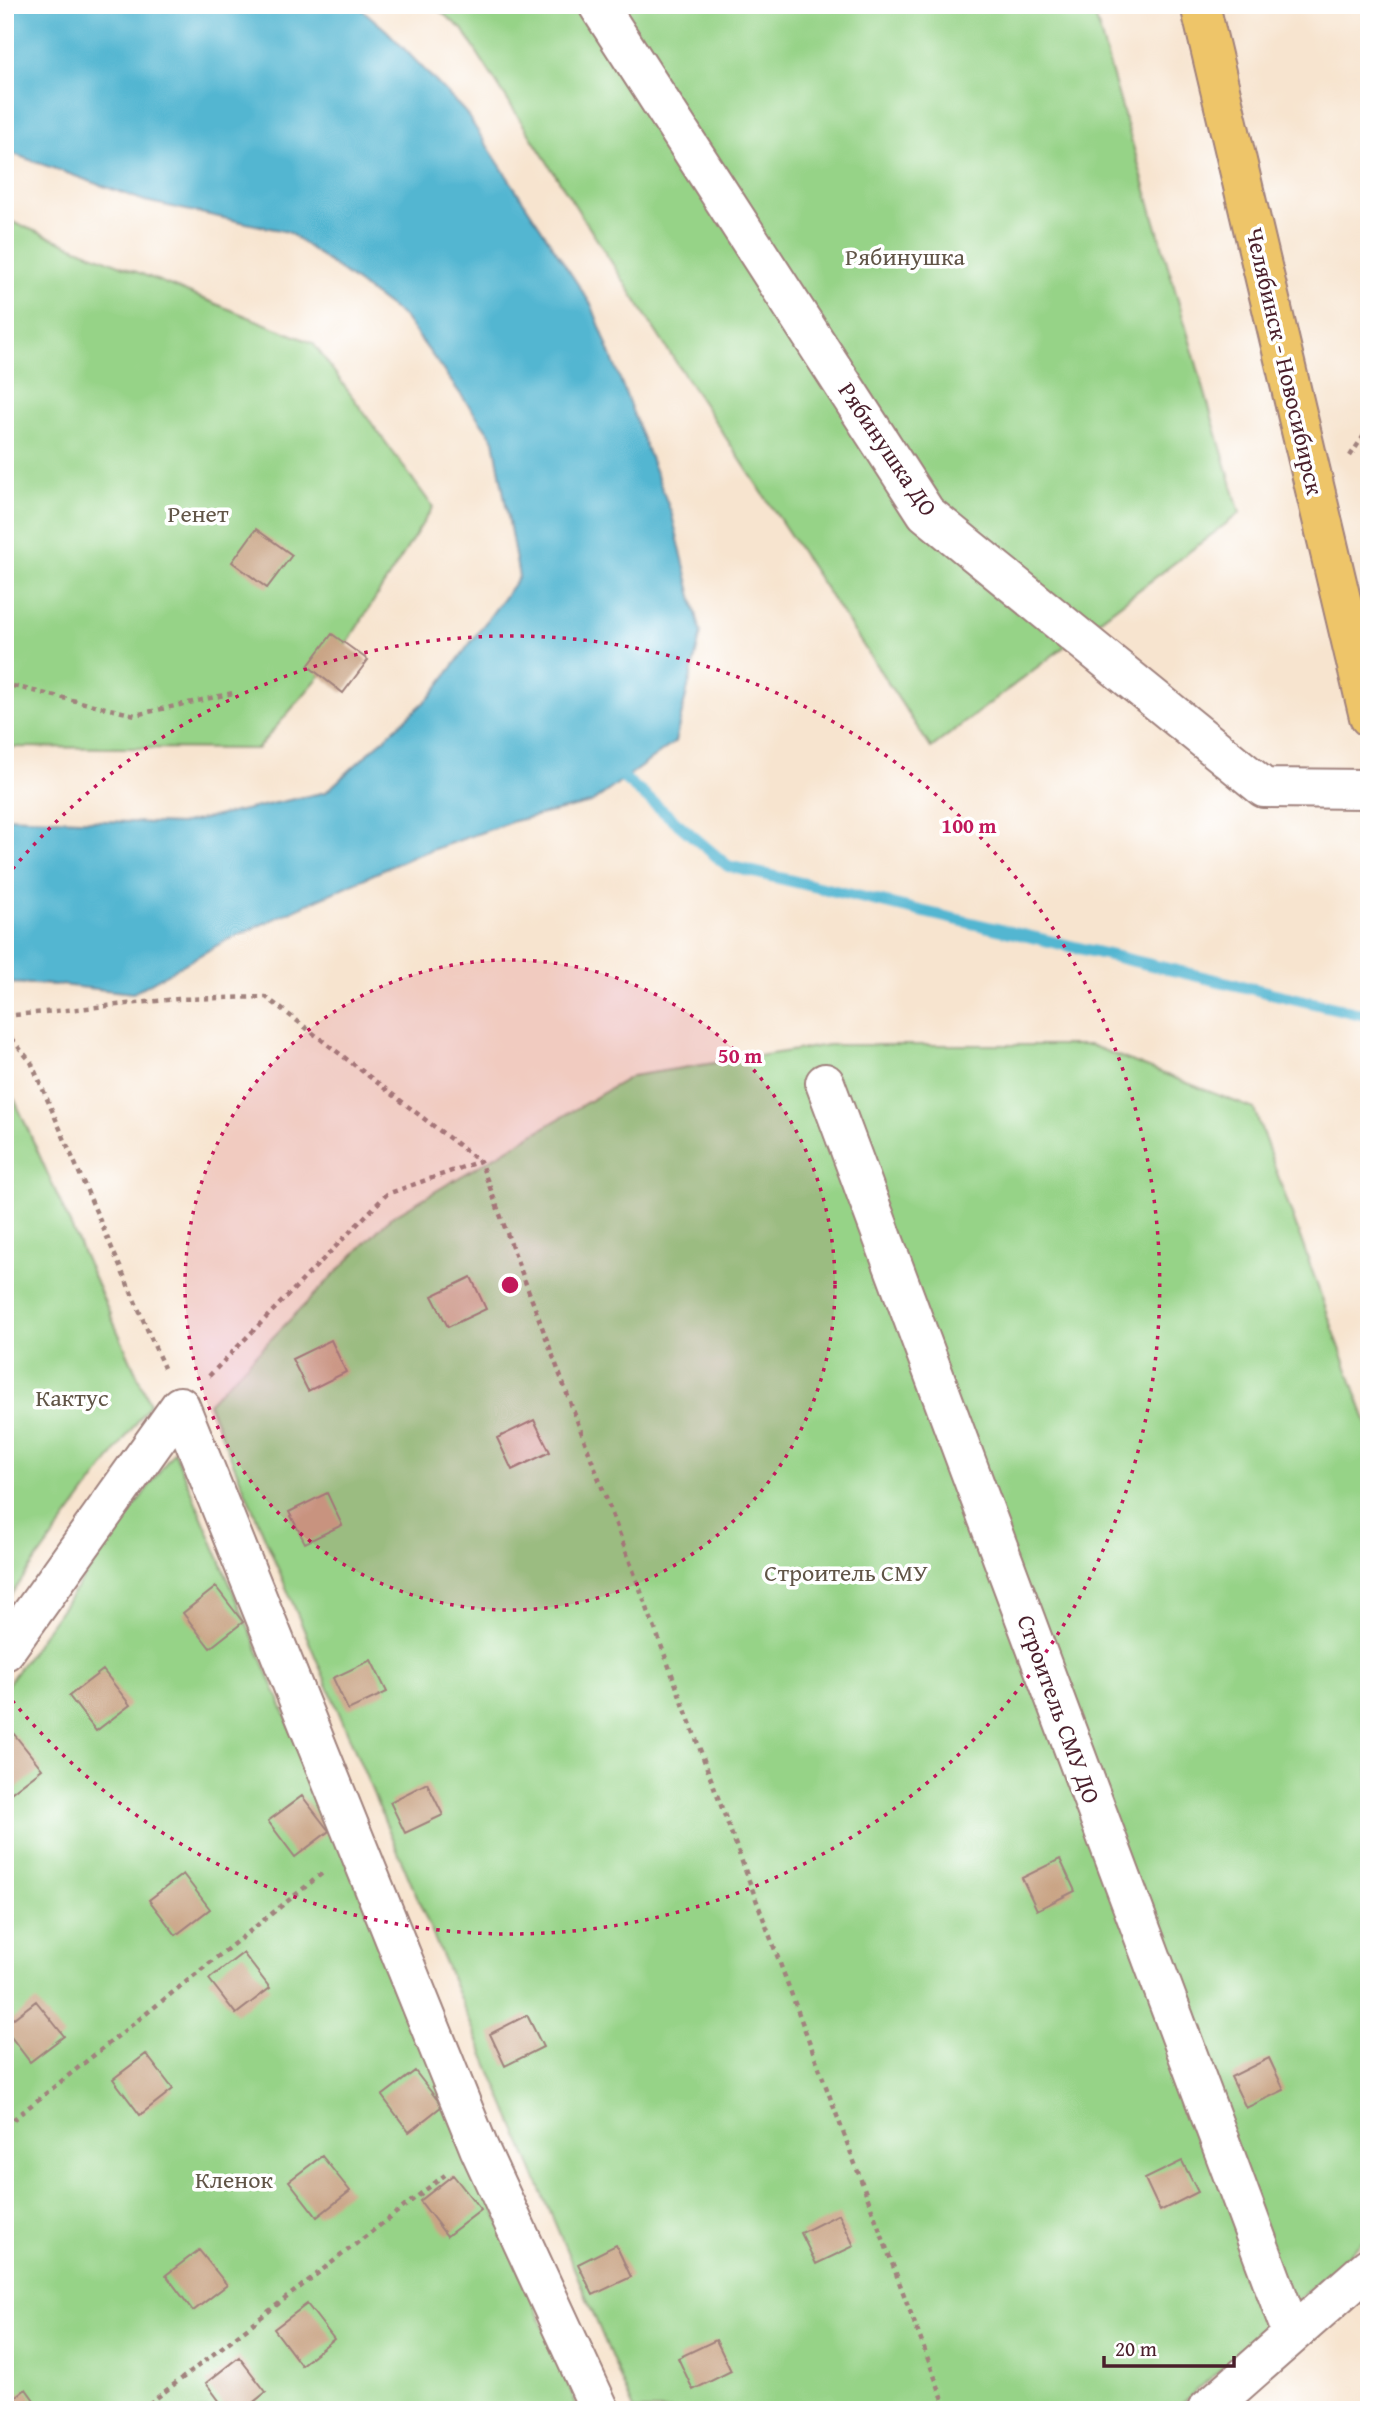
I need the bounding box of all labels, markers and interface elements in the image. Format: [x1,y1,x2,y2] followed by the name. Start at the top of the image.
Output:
[1237,224,1333,499] street label: Челябинск - Новосибирск
[845,239,966,274] park label: Рябинушка
[830,375,946,523] street label: Рябинушка ДО
[168,496,229,531] park label: Ренет
[941,810,997,841] text: 100 m
[718,1040,762,1071] text: 50 m
[498,1273,522,1297] centre of rings
[35,1380,109,1415] park label: Кактус
[764,1555,928,1590] park label: Строитель СМУ
[1009,1610,1109,1808] street label: Строитель СМУ ДО
[195,2162,273,2197] park label: Кленок
[1104,2324,1234,2368] scale bar
[1115,2333,1157,2364] text: 20 m

